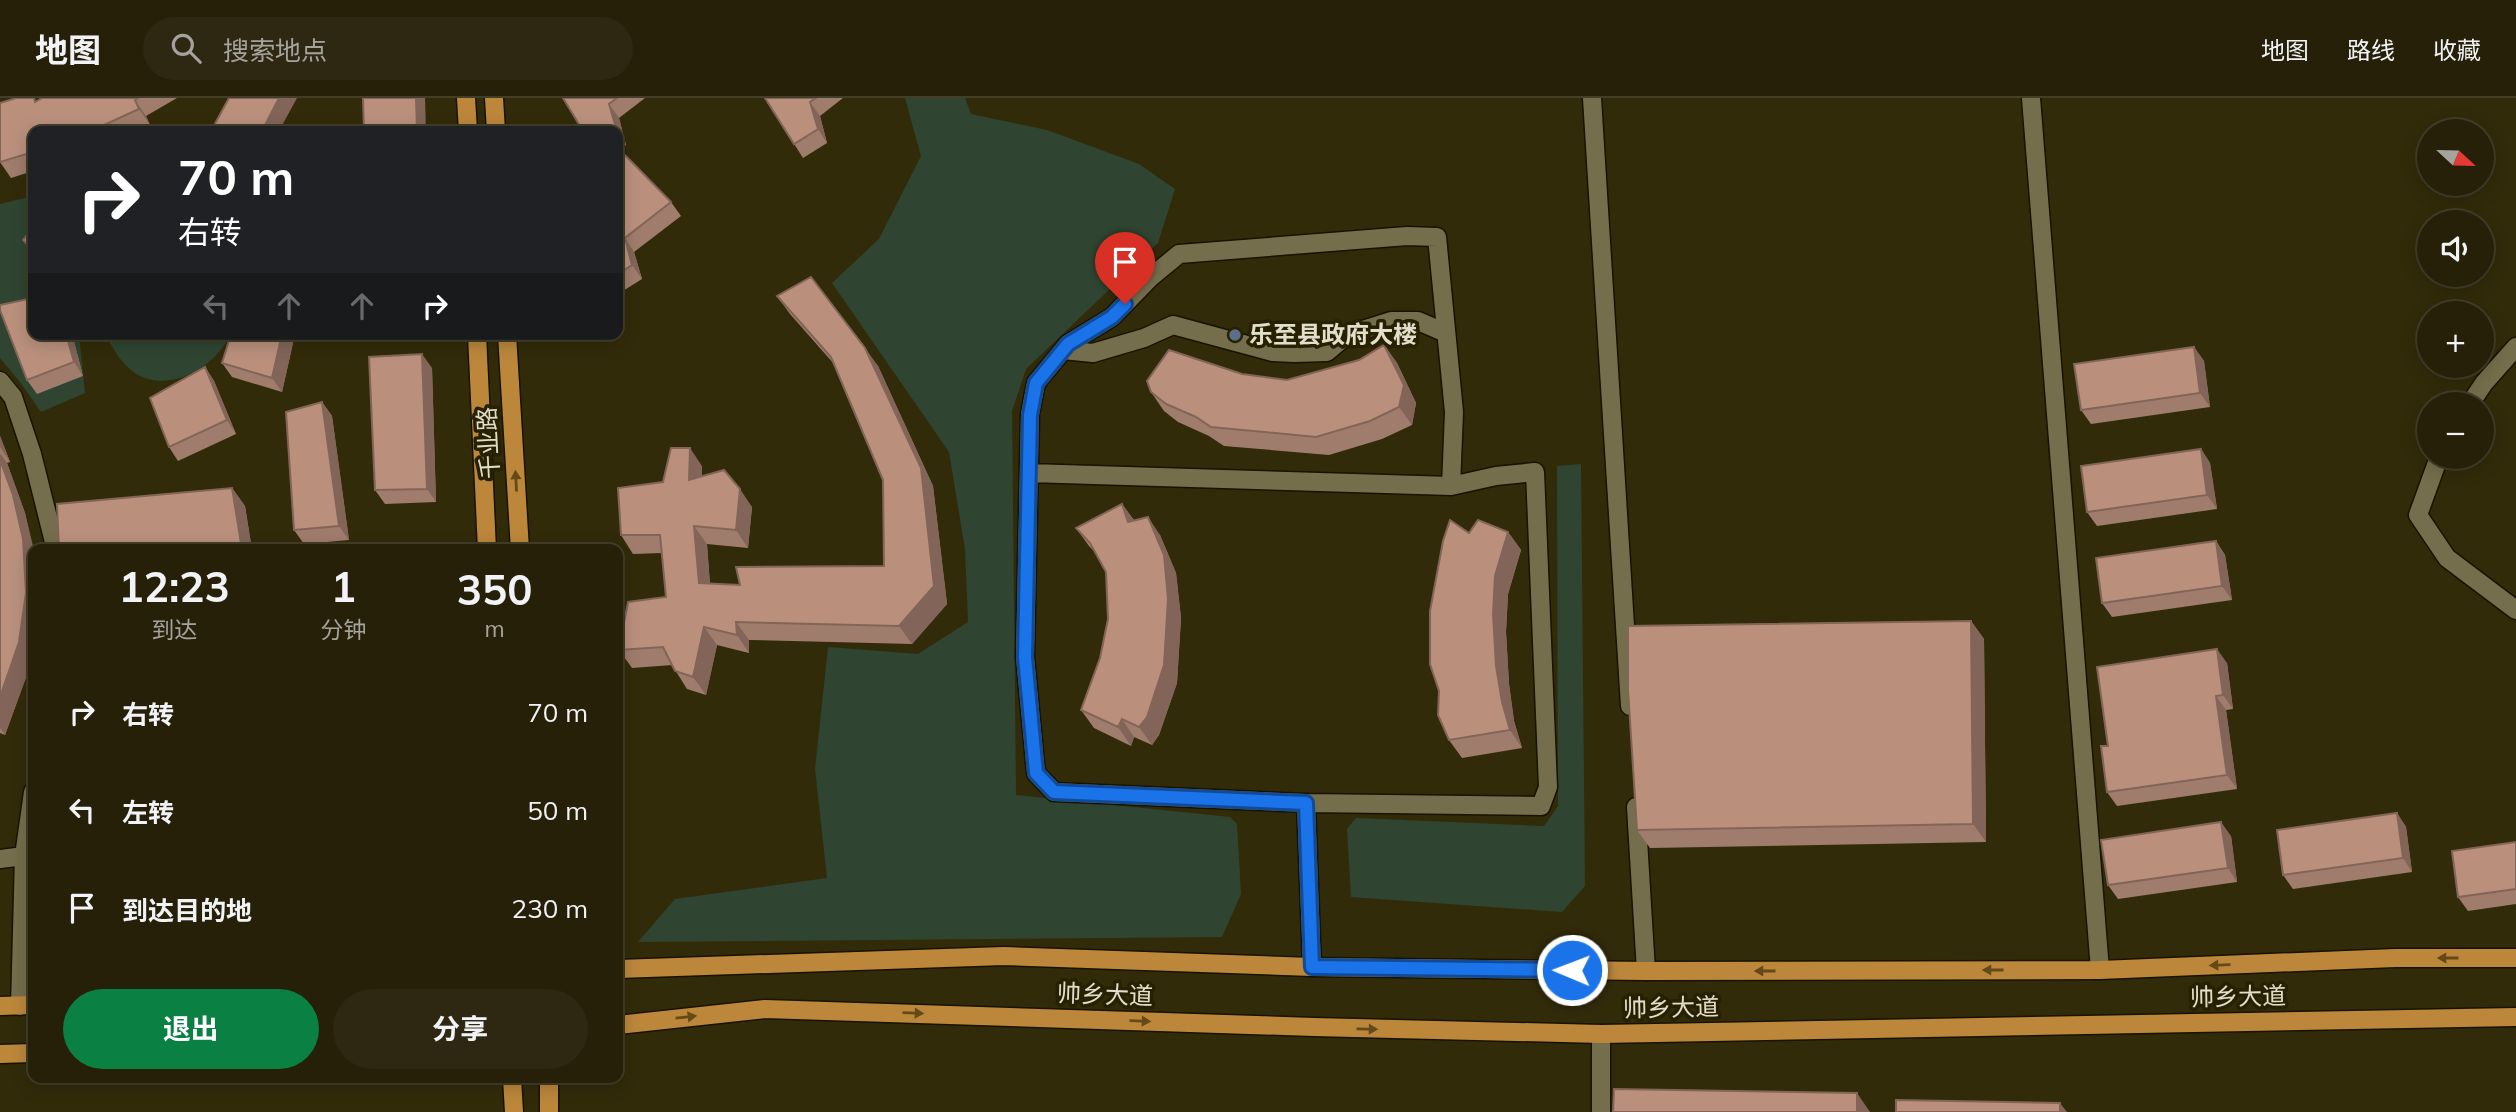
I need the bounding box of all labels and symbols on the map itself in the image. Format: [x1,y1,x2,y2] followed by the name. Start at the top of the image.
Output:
[2417,119,2494,196] north arrow
[1095,232,1155,304] pin
[1249,319,1417,349] place label: 乐至县政府大楼
[1227,327,1243,343] marker: 乐至县政府大楼
[471,406,505,480] street label: 千业路
[510,470,521,492] one-way arrow
[1535,933,1609,1007] position arrow
[2437,952,2459,964] one-way arrow
[2209,960,2231,971] one-way arrow
[1982,964,2004,976] one-way arrow
[1754,965,1776,977] one-way arrow
[1057,977,1154,1011] street label: 帅乡大道
[2190,980,2286,1012] street label: 帅乡大道
[1623,991,1719,1023] street label: 帅乡大道
[902,1008,924,1019] one-way arrow
[675,1012,697,1023] one-way arrow
[1129,1016,1151,1027] one-way arrow
[1357,1023,1379,1034] one-way arrow

